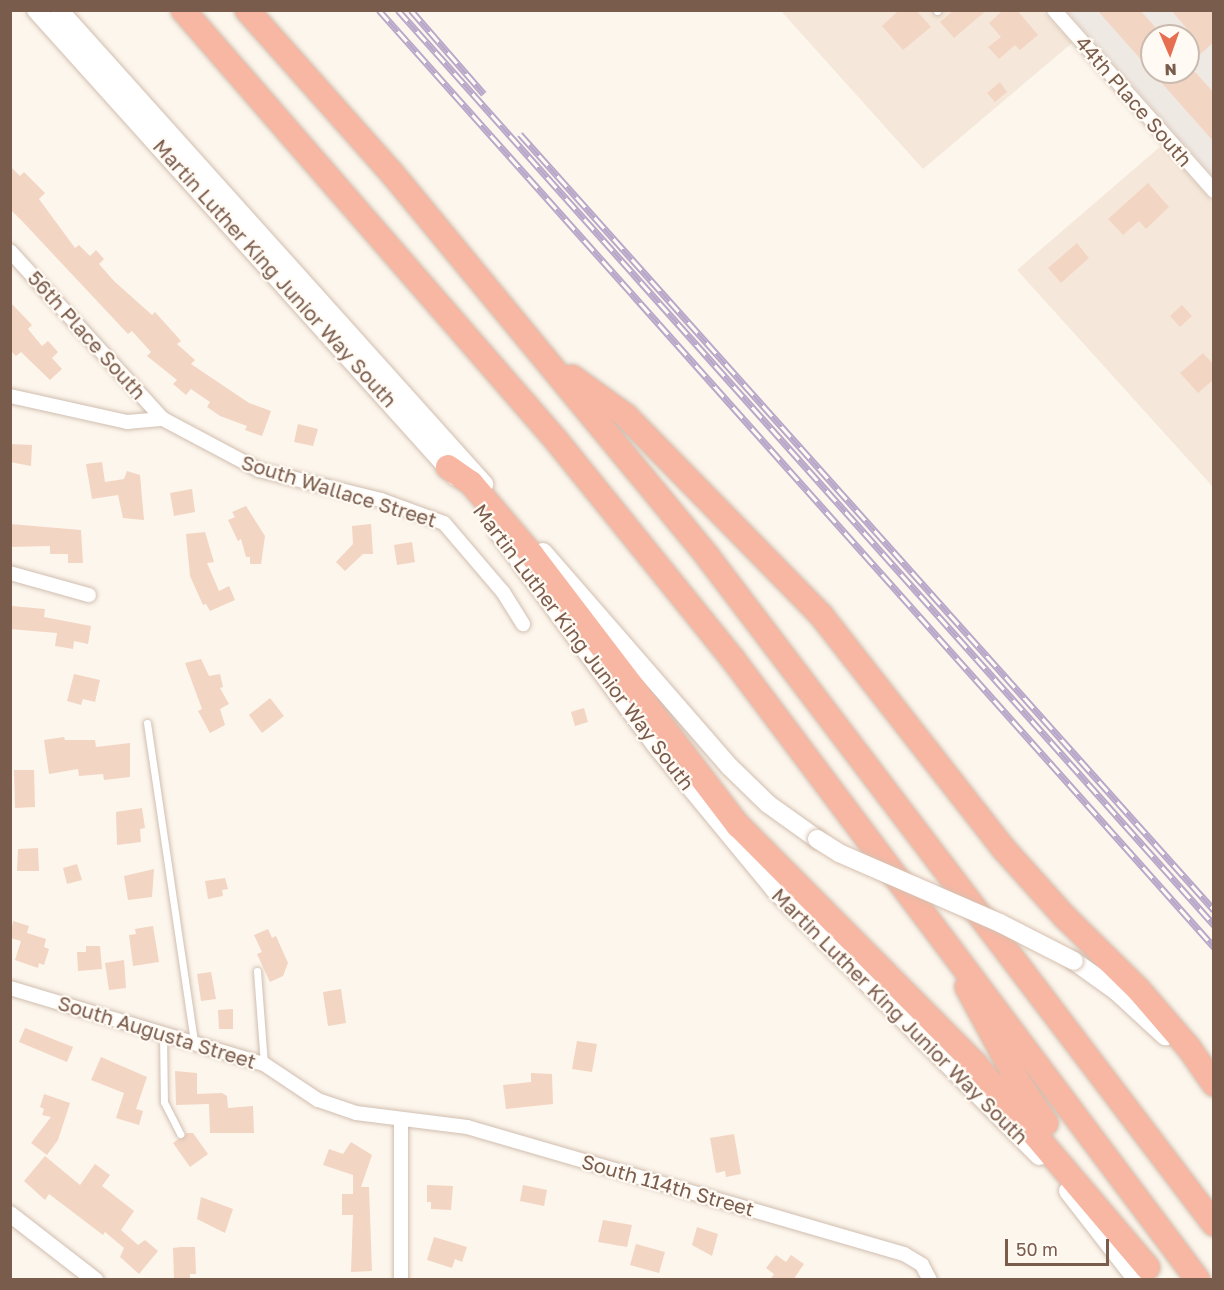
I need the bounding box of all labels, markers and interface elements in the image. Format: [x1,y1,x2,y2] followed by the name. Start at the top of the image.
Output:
[1140,24,1200,84] north arrow
[1071,31,1197,171] street label: 44th Place South
[1164,60,1177,80] text: N
[148,134,402,412] street label: Martin Luther King Junior Way South
[23,266,151,404] street label: 56th Place South
[239,450,439,532] street label: South Wallace Street
[468,499,700,795] street label: Martin Luther King Junior Way South
[767,883,1033,1149] street label: Martin Luther King Junior Way South
[55,990,259,1074] street label: South Augusta Street
[579,1149,757,1221] street label: South 114th Street
[1008,1227,1112,1265] scale bar
[1016,1238,1058,1260] text: 50 m

